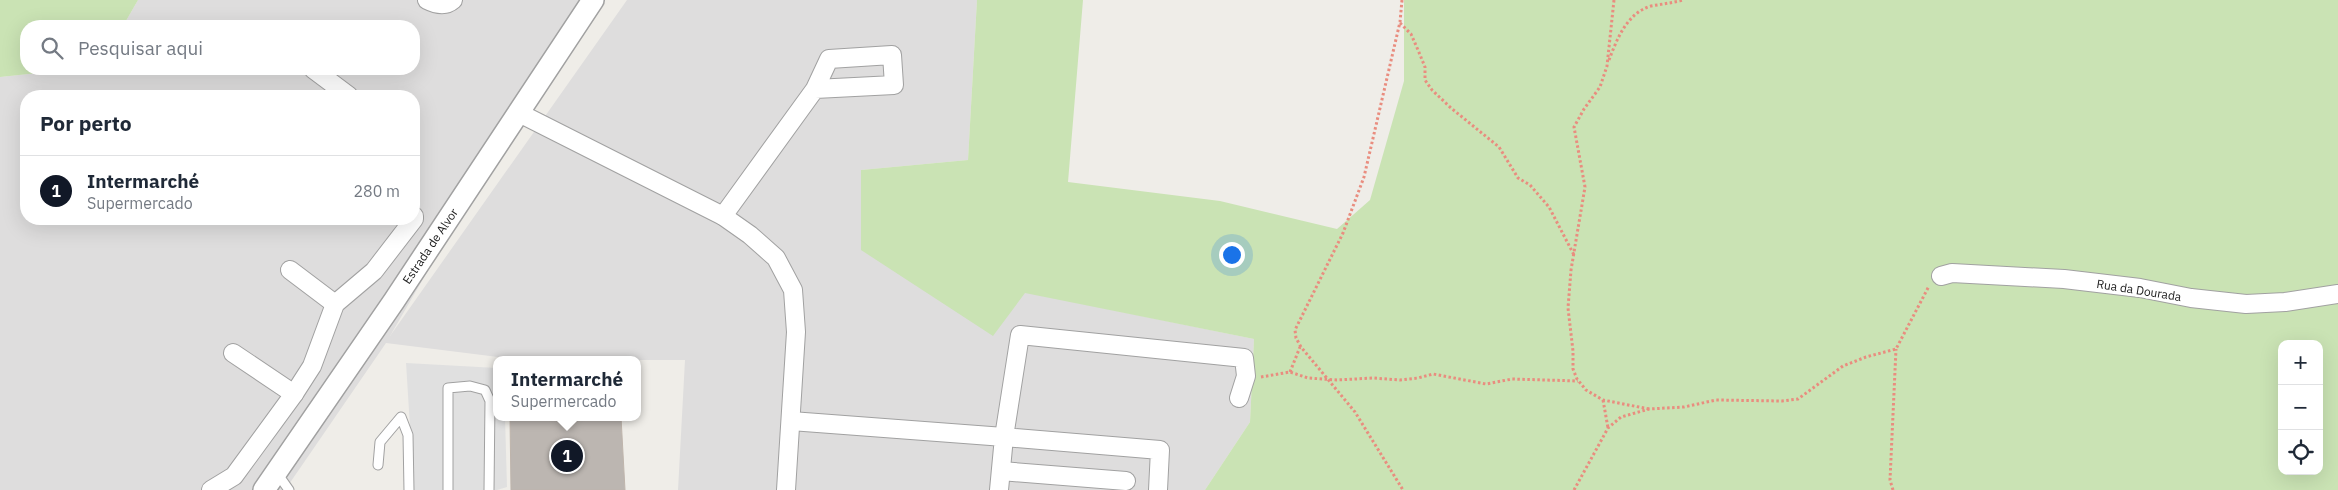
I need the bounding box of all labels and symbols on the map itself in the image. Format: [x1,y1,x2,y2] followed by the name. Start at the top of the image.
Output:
[399,205,461,287] street label: Estrada de Alvor
[1219,242,1245,268] your location
[2096,276,2183,304] street label: Rua da Dourada
[551,437,583,475] pin: 1

